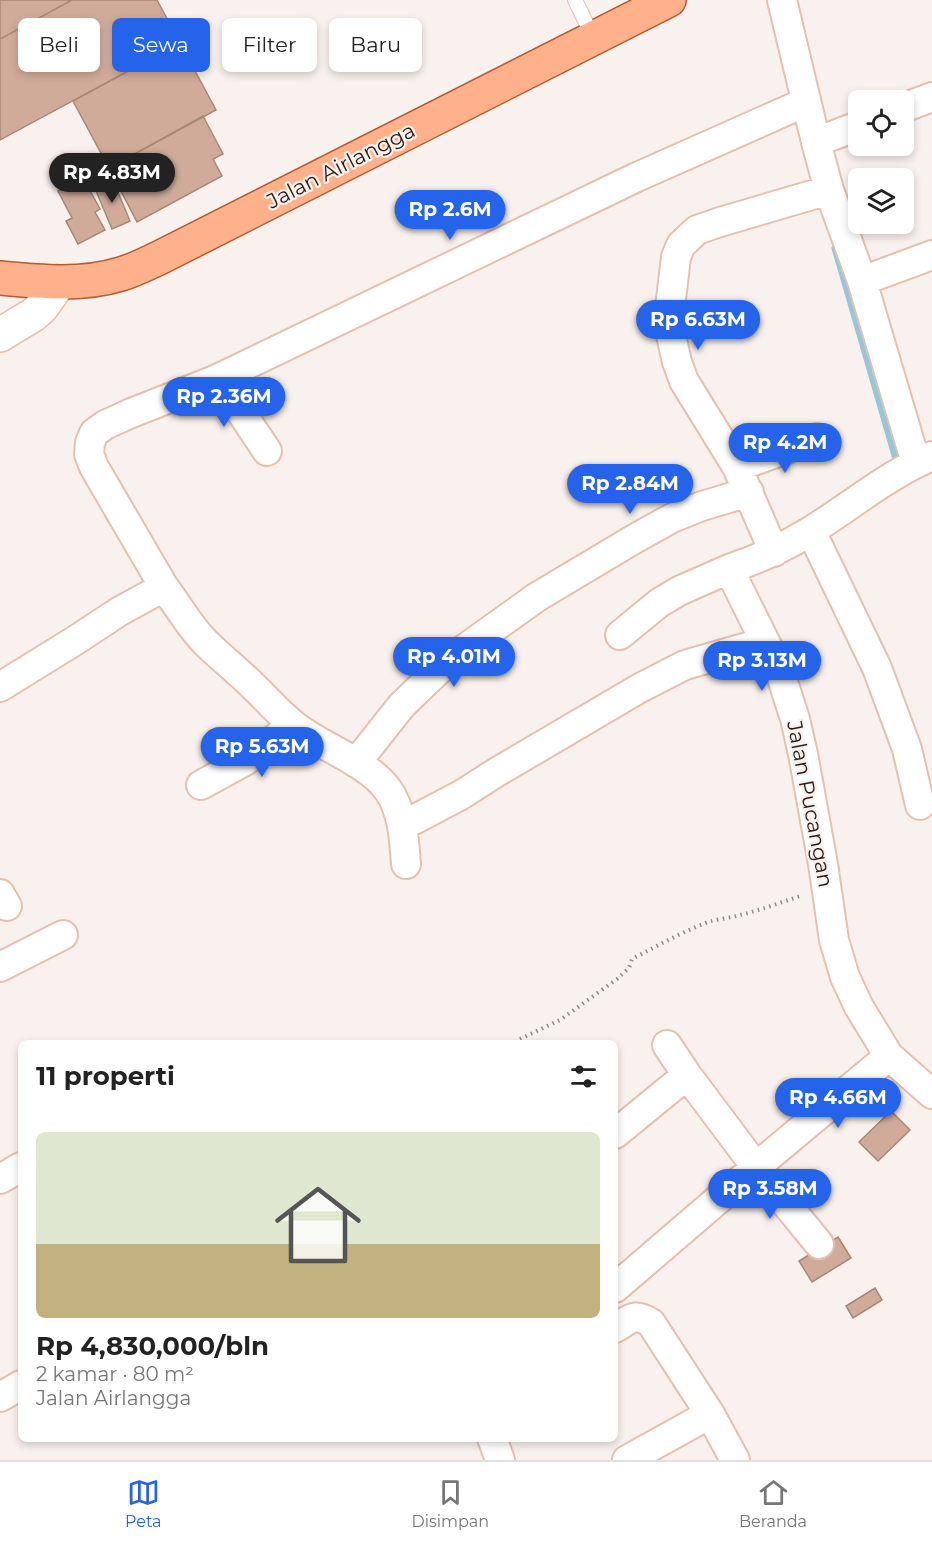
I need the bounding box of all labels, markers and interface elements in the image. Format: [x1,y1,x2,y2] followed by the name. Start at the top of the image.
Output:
[18,18,100,72] chip: Beli
[112,18,210,72] chip: Sewa
[222,18,317,72] chip: Filter
[329,18,422,72] chip: Baru
[848,90,914,234] map controls
[848,90,914,156] button: locate
[262,117,419,214] street label: Jalan Airlangga
[50,153,174,204] pin: Rp 4.83M
[63,160,161,184] text: Rp 4.83M
[848,168,914,234] button: layers
[395,190,505,241] pin: Rp 2.6M
[409,197,491,221] text: Rp 2.6M
[636,300,760,351] pin: Rp 6.63M
[650,307,746,331] text: Rp 6.63M
[162,377,286,428] pin: Rp 2.36M
[176,384,272,408] text: Rp 2.36M
[730,423,840,474] pin: Rp 4.2M
[743,430,827,454] text: Rp 4.2M
[568,464,692,515] pin: Rp 2.84M
[581,471,679,495] text: Rp 2.84M
[392,637,516,688] pin: Rp 4.01M
[700,641,824,692] pin: Rp 3.13M
[407,644,501,668] text: Rp 4.01M
[717,648,807,672] text: Rp 3.13M
[782,717,839,889] street label: Jalan Pucangan
[200,727,324,778] pin: Rp 5.63M
[215,734,309,758] text: Rp 5.63M
[36,1060,175,1092] text: 11 properti
[567,1060,600,1093] icon: filters
[776,1078,900,1129] pin: Rp 4.66M
[789,1085,887,1109] text: Rp 4.66M
[708,1169,832,1220] pin: Rp 3.58M
[264,1171,372,1279] icon: home
[722,1176,818,1200] text: Rp 3.58M
[36,1330,269,1362] text: Rp 4,830,000/bln
[36,1362,194,1386] text: 2 kamar · 80 m²
[36,1386,191,1410] text: Jalan Airlangga
[125,1476,162,1531] tab: Peta
[411,1476,489,1531] tab: Disimpan
[739,1476,807,1531] tab: Beranda

